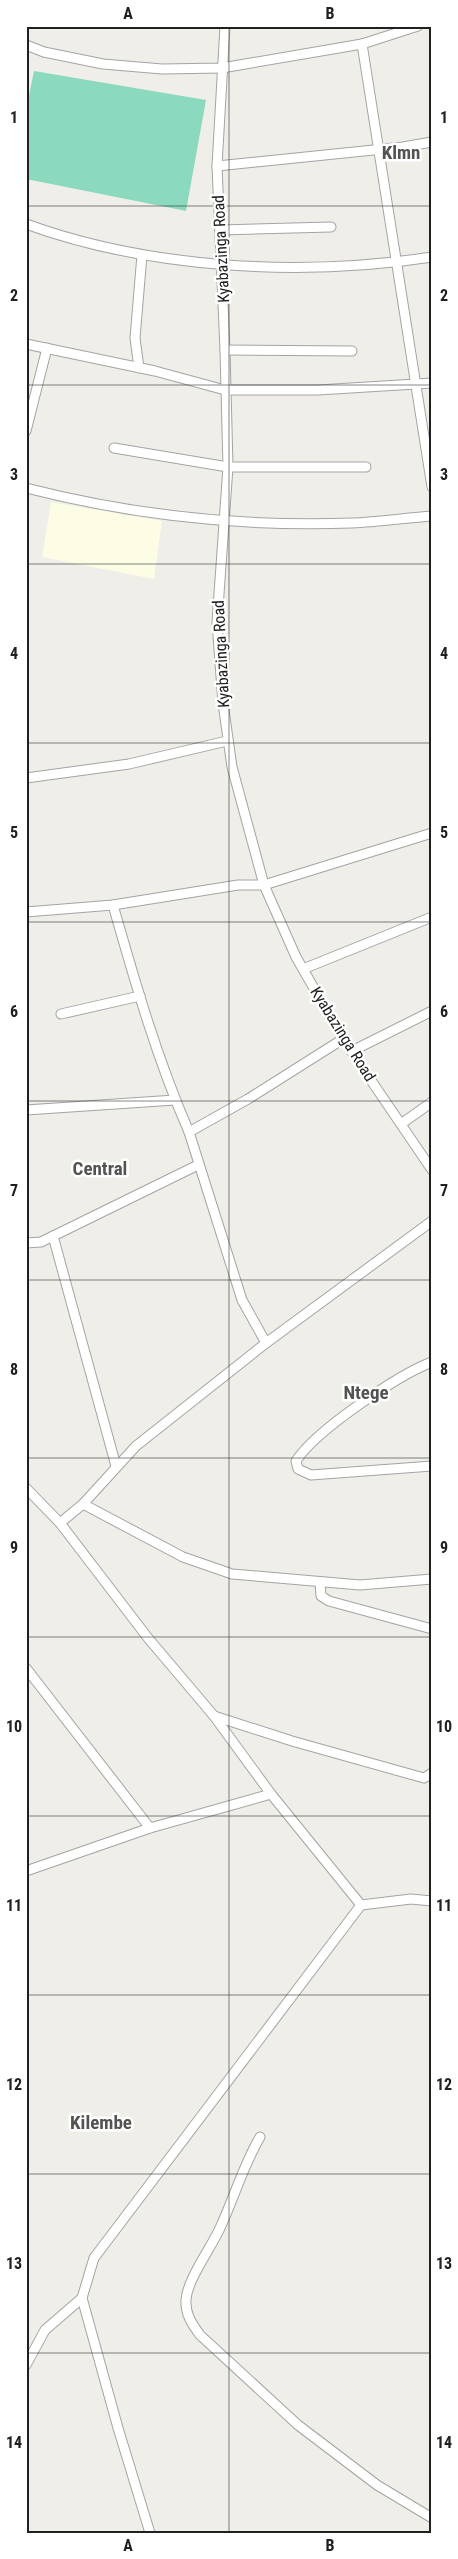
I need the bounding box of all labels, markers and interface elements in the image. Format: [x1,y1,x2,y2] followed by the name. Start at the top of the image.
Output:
[123,4,133,23] text: A
[326,4,335,23] text: B
[10,108,18,127] text: 1
[440,108,448,127] text: 1
[382,141,420,164] district label: Klmn
[209,195,233,303] street label: Kyabazinga Road
[10,286,18,305] text: 2
[440,286,448,305] text: 2
[10,465,18,484] text: 3
[440,465,448,484] text: 3
[209,600,233,708] street label: Kyabazinga Road
[10,644,18,663] text: 4
[440,644,448,663] text: 4
[10,823,18,842] text: 5
[440,823,448,842] text: 5
[306,983,380,1085] street label: Kyabazinga Road
[10,1002,18,1021] text: 6
[440,1002,448,1021] text: 6
[73,1157,127,1180] district label: Central
[10,1181,18,1200] text: 7
[440,1181,448,1200] text: 7
[10,1360,18,1379] text: 8
[440,1360,448,1379] text: 8
[343,1381,389,1404] district label: Ntege
[10,1538,18,1557] text: 9
[440,1538,448,1557] text: 9
[6,1717,22,1736] text: 10
[436,1717,452,1736] text: 10
[6,1896,22,1915] text: 11
[436,1896,452,1915] text: 11
[6,2075,22,2094] text: 12
[436,2075,452,2094] text: 12
[70,2111,132,2134] district label: Kilembe
[6,2254,22,2273] text: 13
[436,2254,452,2273] text: 13
[6,2433,22,2452] text: 14
[436,2433,452,2452] text: 14
[123,2536,133,2555] text: A
[326,2536,335,2555] text: B

